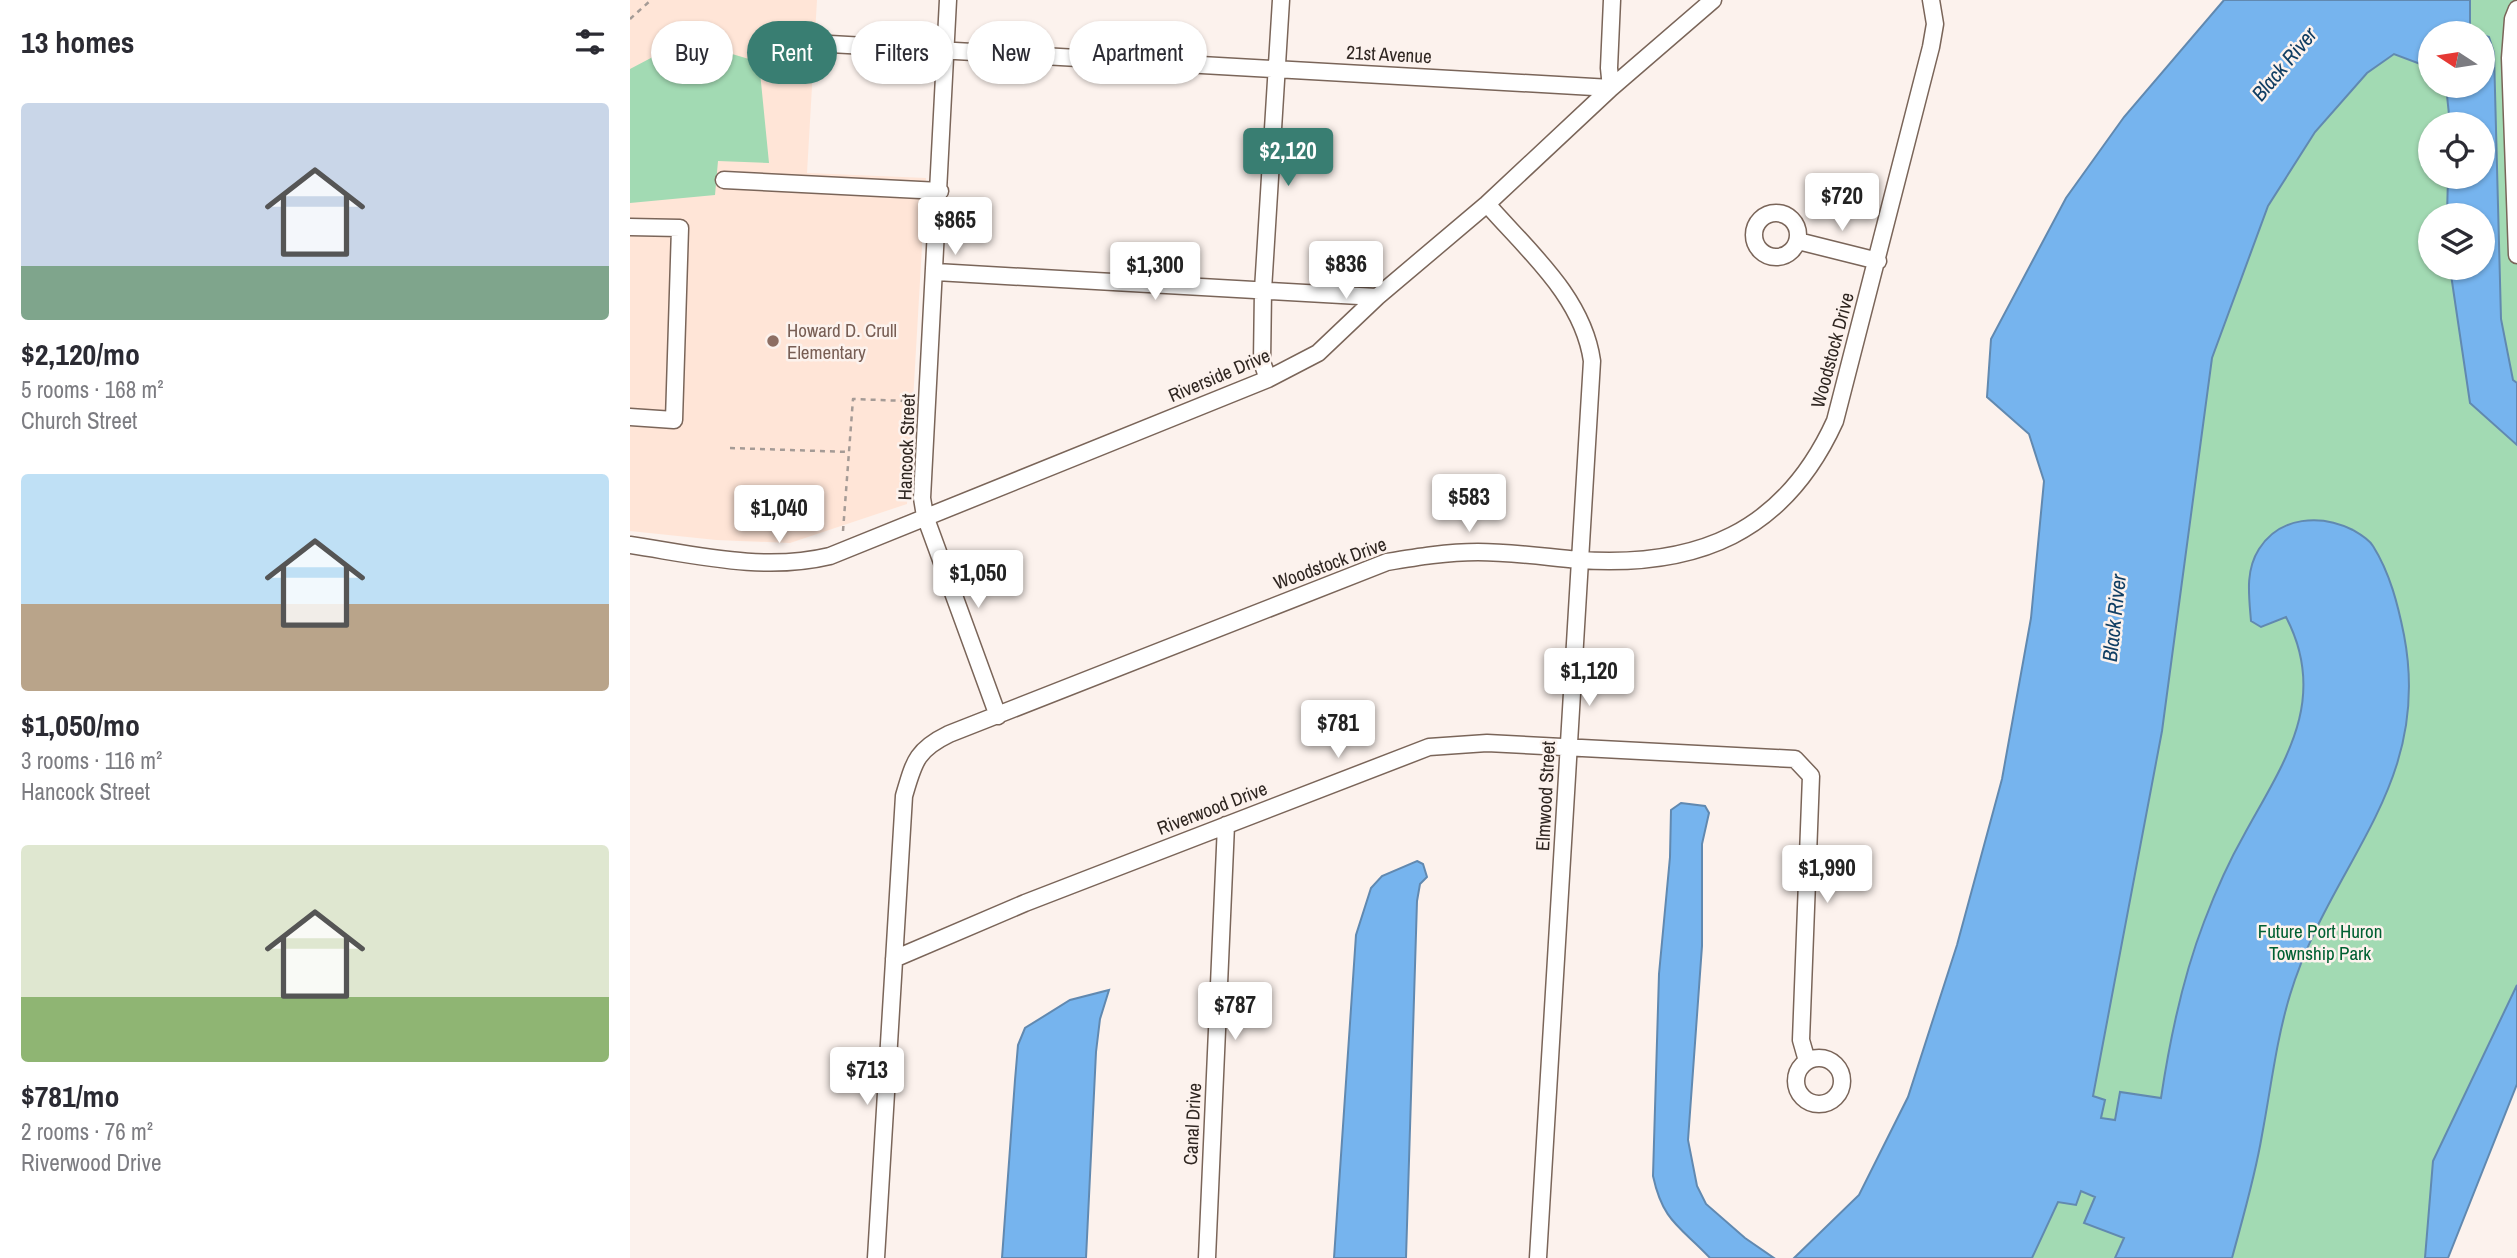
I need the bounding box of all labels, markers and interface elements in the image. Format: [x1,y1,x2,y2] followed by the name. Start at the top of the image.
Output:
[2245,20,2324,107] water label: Black River
[651,21,733,84] chip: Buy
[747,21,837,84] chip: Rent
[851,21,953,84] chip: Filters
[967,21,1055,84] chip: New
[1069,21,1207,84] chip: Apartment
[2418,21,2496,98] north arrow
[2418,21,2495,280] map controls
[21,22,135,62] text: 13 homes
[571,23,609,61] icon: filters
[1346,39,1432,69] street label: 21st Avenue
[2418,112,2495,189] button: locate
[1231,128,1345,188] pin: $2,120
[1259,135,1317,166] text: $2,120
[252,149,378,275] icon: home
[1801,174,1883,233] pin: $720
[1821,180,1863,211] text: $720
[914,198,996,257] pin: $865
[2418,203,2495,280] button: layers
[934,204,976,235] text: $865
[1305,242,1387,301] pin: $836
[1098,243,1212,302] pin: $1,300
[1325,248,1367,279] text: $836
[1126,249,1184,280] text: $1,300
[1804,289,1860,411] street label: Woodstock Drive
[787,317,897,365] place label: Howard D. Crull Elementary
[765,333,781,349] marker: Howard D. Crull Elementary
[21,334,140,374] text: $2,120/mo
[1164,342,1274,408] street label: Riverside Drive
[21,374,164,405] text: 5 rooms · 168 m²
[891,393,921,501] street label: Hancock Street
[21,405,137,436] text: Church Street
[1428,475,1510,534] pin: $583
[1448,481,1490,512] text: $583
[722,486,836,545] pin: $1,040
[750,492,808,523] text: $1,040
[252,520,378,646] icon: home
[1270,531,1390,595] street label: Woodstock Drive
[921,550,1035,610] pin: $1,050
[949,557,1007,588] text: $1,050
[2095,571,2133,663] water label: Black River
[1532,648,1646,708] pin: $1,120
[1560,655,1618,686] text: $1,120
[1297,700,1379,760] pin: $781
[21,705,140,745] text: $1,050/mo
[1317,707,1359,738] text: $781
[1529,740,1561,852] street label: Elmwood Street
[21,745,162,776] text: 3 rooms · 116 m²
[1153,775,1271,841] street label: Riverwood Drive
[21,776,150,807] text: Hancock Street
[1770,846,1884,905] pin: $1,990
[1798,852,1856,883] text: $1,990
[252,891,378,1017] icon: home
[2258,918,2382,966] park label: Future Port Huron Township Park
[1194,982,1276,1042] pin: $787
[1214,989,1256,1020] text: $787
[826,1048,908,1107] pin: $713
[846,1054,888,1085] text: $713
[21,1076,119,1116] text: $781/mo
[1177,1082,1207,1166] street label: Canal Drive
[21,1116,153,1147] text: 2 rooms · 76 m²
[21,1147,161,1178] text: Riverwood Drive

